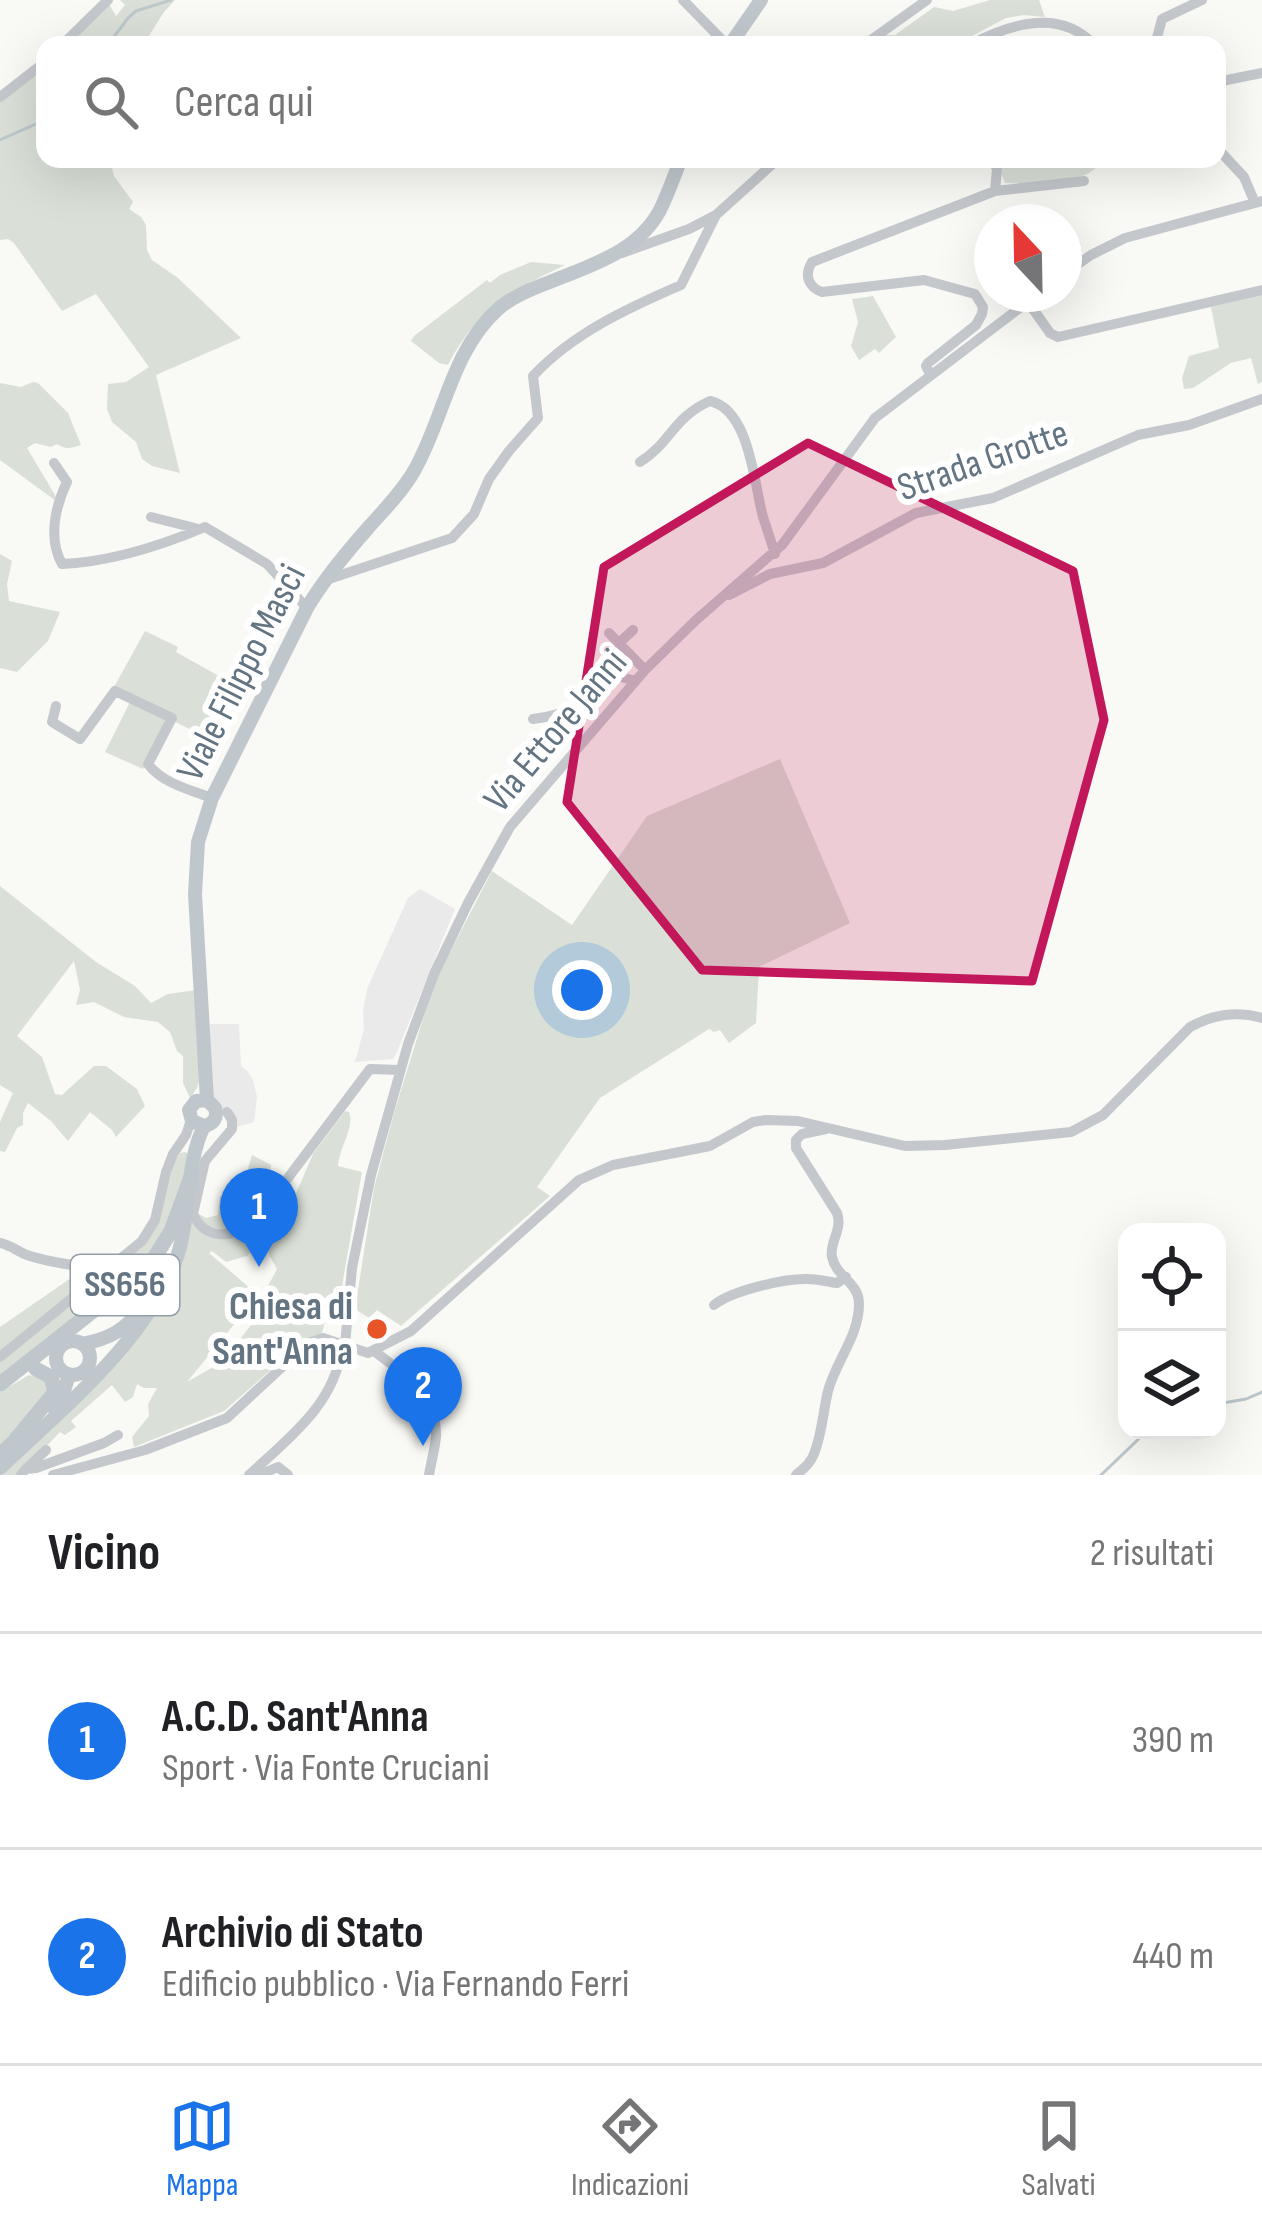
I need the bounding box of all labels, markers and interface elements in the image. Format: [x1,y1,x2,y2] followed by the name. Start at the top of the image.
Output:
[36,36,1226,168] search box
[78,69,144,135] icon: search
[174,75,314,130] text: Cerca qui
[974,204,1082,312] north arrow
[892,410,1074,512] street label: Strada Grotte
[167,557,317,789] street label: Viale Filippo Masci
[474,640,638,822] street label: Via Ettore Janni
[552,960,612,1020] your location
[220,1168,298,1267] pin: 1
[1118,1223,1226,1439] map controls
[1118,1223,1226,1331] button: locate
[71,1255,179,1315] road number: SS656
[212,1284,353,1376] place label: Chiesa di Sant'Anna
[364,1316,390,1342] marker: Chiesa di Sant'Anna
[1118,1331,1226,1439] button: layers
[384,1347,462,1446] pin: 2
[48,1523,160,1584] text: Vicino
[1090,1530,1214,1577] text: 2 risultati
[162,1690,429,1745] text: A.C.D. Sant'Anna
[79,1717,95,1764] text: 1
[1132,1717,1214,1764] text: 390 m
[162,1745,490,1792] text: Sport · Via Fonte Cruciani
[162,1906,424,1961] text: Archivio di Stato
[78,1933,96,1980] text: 2
[1133,1933,1214,1980] text: 440 m
[162,1961,629,2008] text: Edificio pubblico · Via Fernando Ferri
[166,2093,239,2205] tab: Mappa
[571,2093,689,2205] tab: Indicazioni
[1022,2093,1096,2205] tab: Salvati

